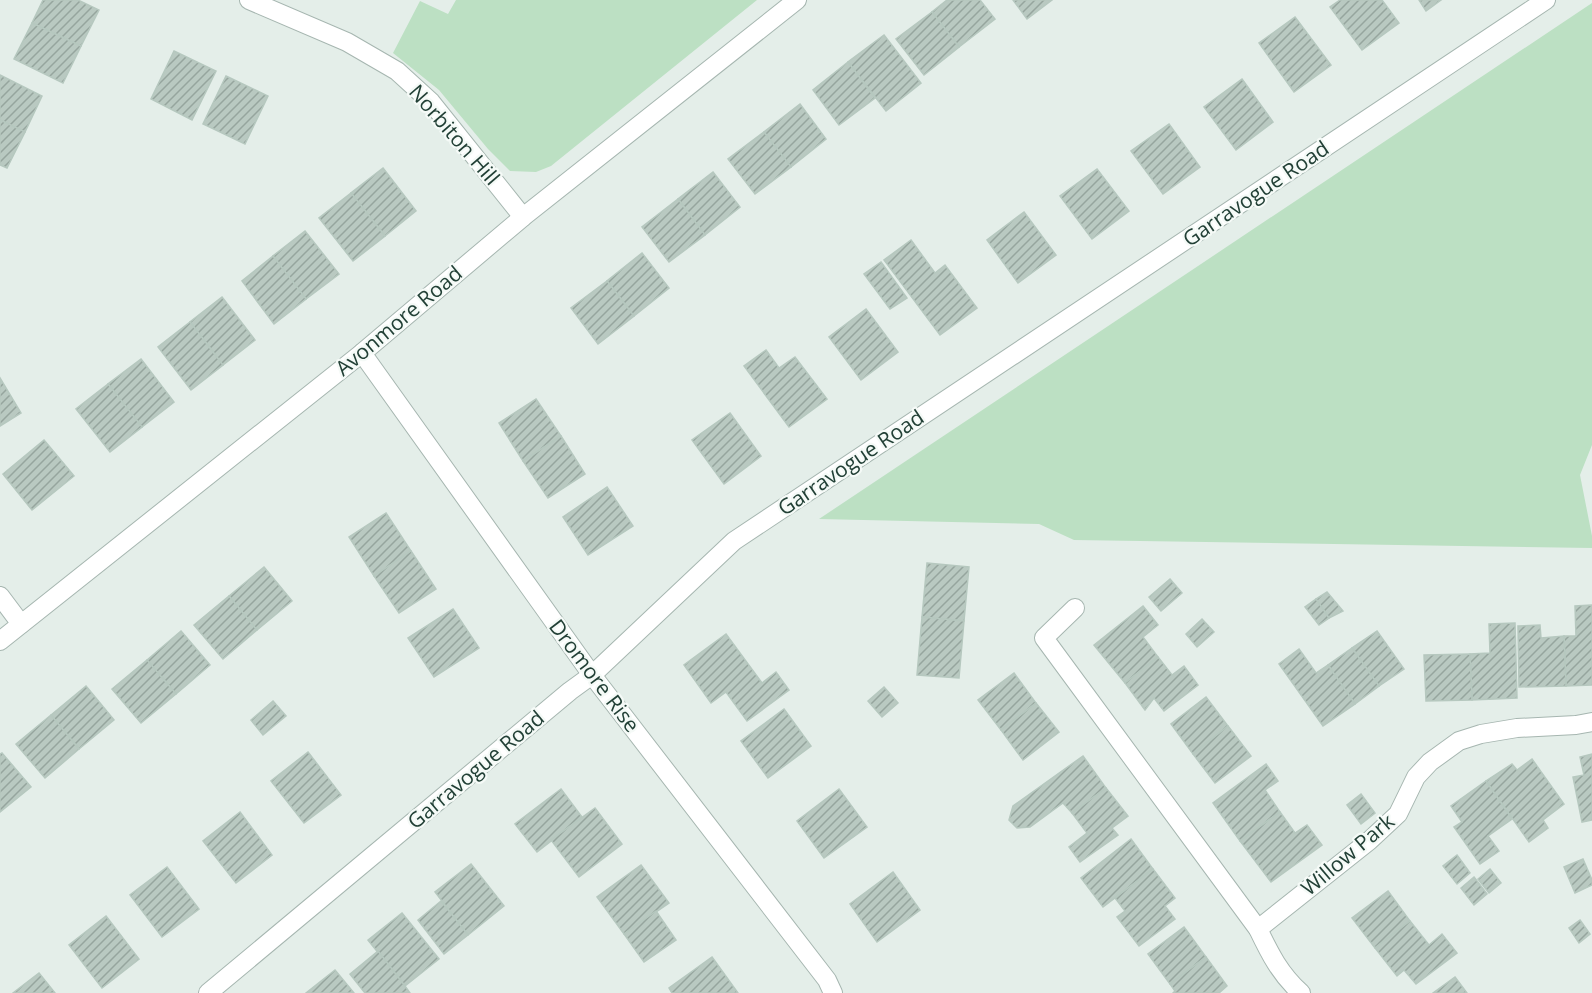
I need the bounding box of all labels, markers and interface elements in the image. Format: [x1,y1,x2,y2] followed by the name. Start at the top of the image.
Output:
[403,78,506,191] street label: Norbiton Hill
[1177,134,1334,252] street label: Garravogue Road
[329,259,468,382] street label: Avonmore Road
[772,403,929,521] street label: Garravogue Road
[543,613,646,738] street label: Dromore Rise
[401,704,550,835] street label: Garravogue Road
[1295,807,1400,901] street label: Willow Park

